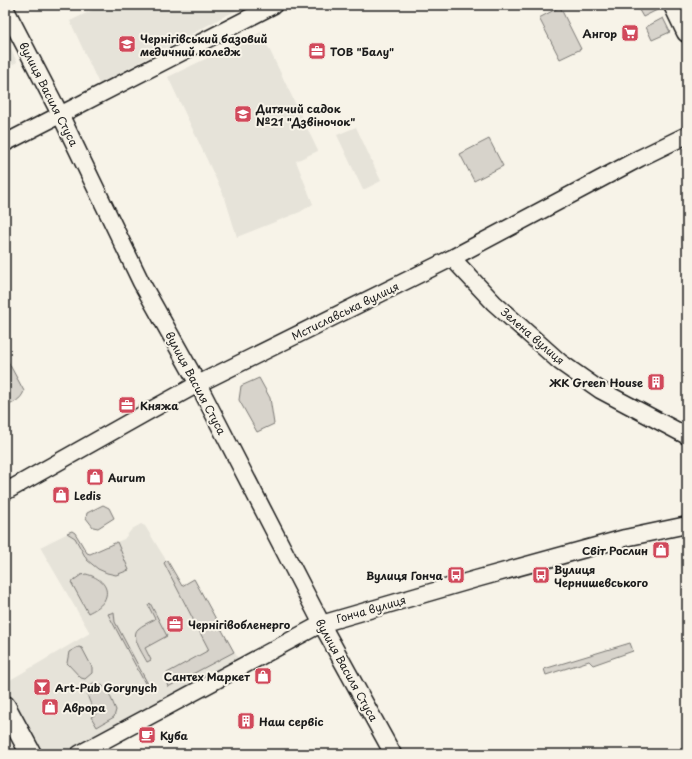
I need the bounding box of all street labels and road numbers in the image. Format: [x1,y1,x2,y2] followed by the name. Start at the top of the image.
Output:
[15,39,83,149] street label: вулиця Василя Стуса
[288,278,402,344] street label: Мстиславська вулиця
[497,304,569,369] street label: Зелена вулиця
[161,328,231,438] street label: вулиця Василя Стуса
[334,591,408,627] street label: Гонча вулиця
[312,616,382,725] street label: вулиця Василя Стуса

